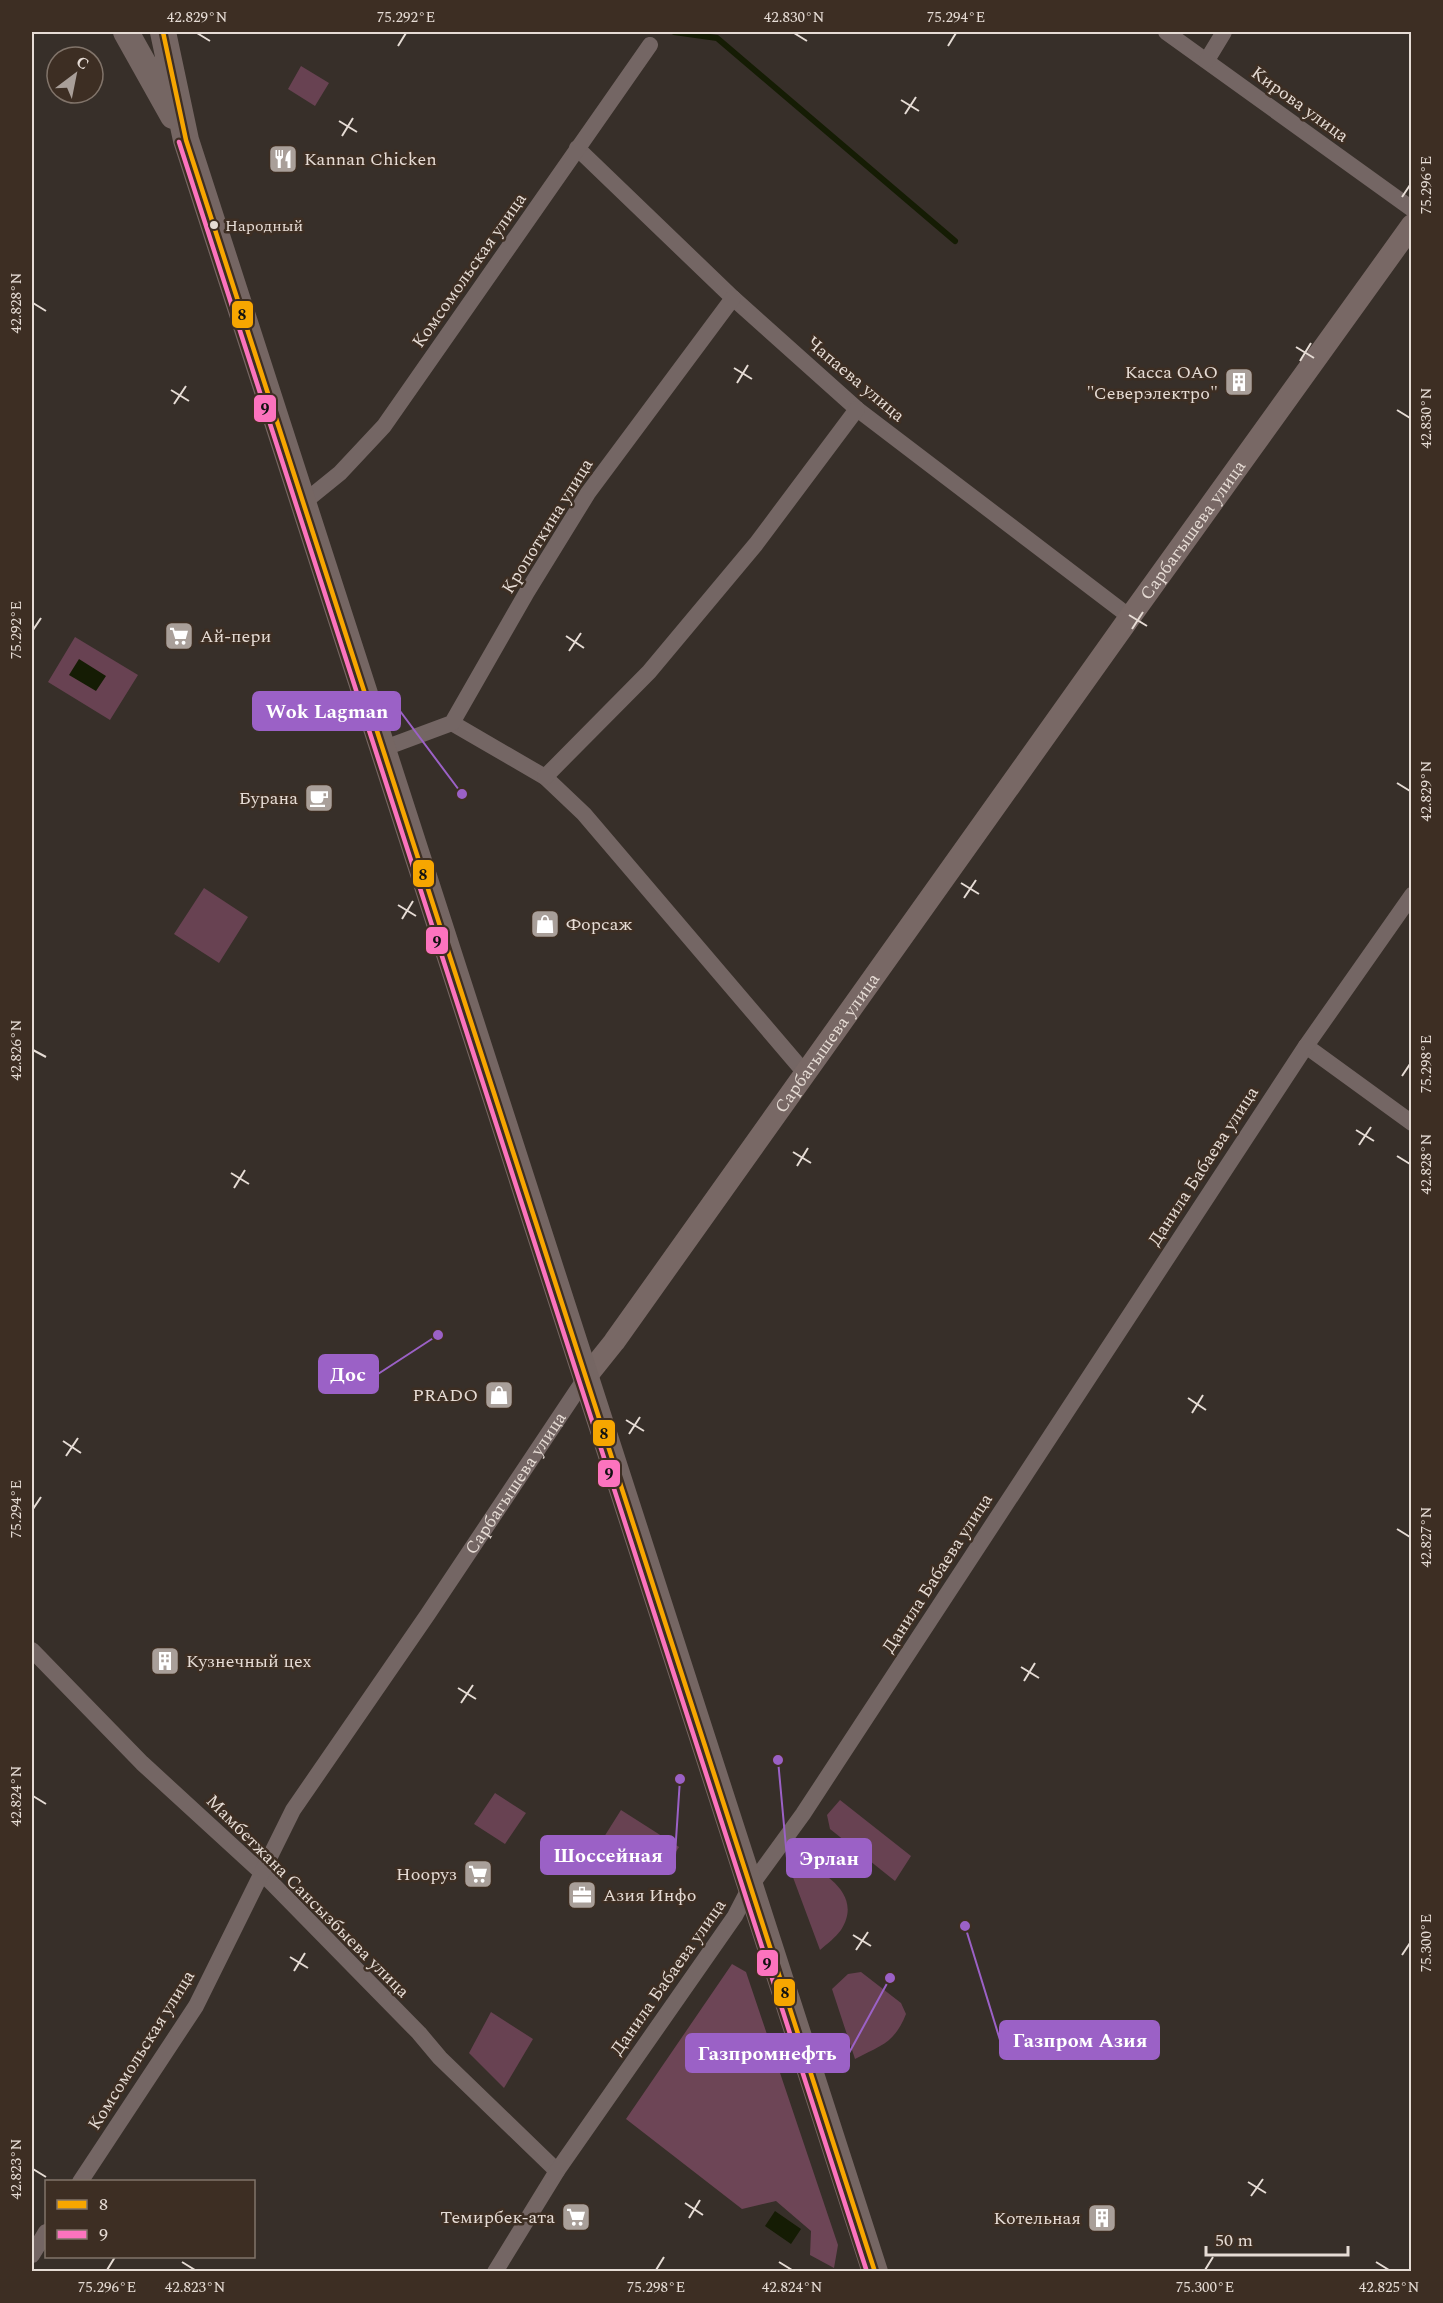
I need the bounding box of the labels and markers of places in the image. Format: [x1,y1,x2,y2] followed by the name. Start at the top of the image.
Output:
[267,143,299,175] restaurant icon: Kannan Chicken
[304,146,437,173] place label: Kannan Chicken
[225,214,303,238] place label: Народный
[208,219,220,231] marker: Народный
[1086,359,1218,407] place label: Касса ОАО "Северэлектро"
[1223,366,1255,398] building icon: Касса ОАО "Северэлектро"
[163,620,195,652] supermarket icon: Ай-пери
[200,623,271,650] place label: Ай-пери
[253,692,400,730] callout: Wok Lagman
[303,782,335,814] cafe icon: Бурана
[239,785,298,812] place label: Бурана
[529,908,561,940] shop icon: Форсаж
[566,911,632,938] place label: Форсаж
[319,1355,378,1393] callout: Дос
[483,1379,515,1411] shop icon: PRADO
[412,1382,478,1409] place label: PRADO
[149,1645,181,1677] building icon: Кузнечный цех
[186,1648,312,1675] place label: Кузнечный цех
[541,1836,675,1874] callout: Шоссейная
[787,1839,871,1877] callout: Эрлан
[462,1858,494,1890] supermarket icon: Нооруз
[396,1861,457,1888] place label: Нооруз
[566,1879,598,1911] office icon: Азия Инфо
[603,1882,696,1909] place label: Азия Инфо
[1000,2021,1159,2059] callout: Газпром Азия
[686,2034,849,2072] callout: Газпромнефть
[560,2201,592,2233] supermarket icon: Темирбек-ата
[1086,2202,1118,2234] building icon: Котельная
[440,2204,555,2231] place label: Темирбек-ата
[993,2205,1081,2232] place label: Котельная

